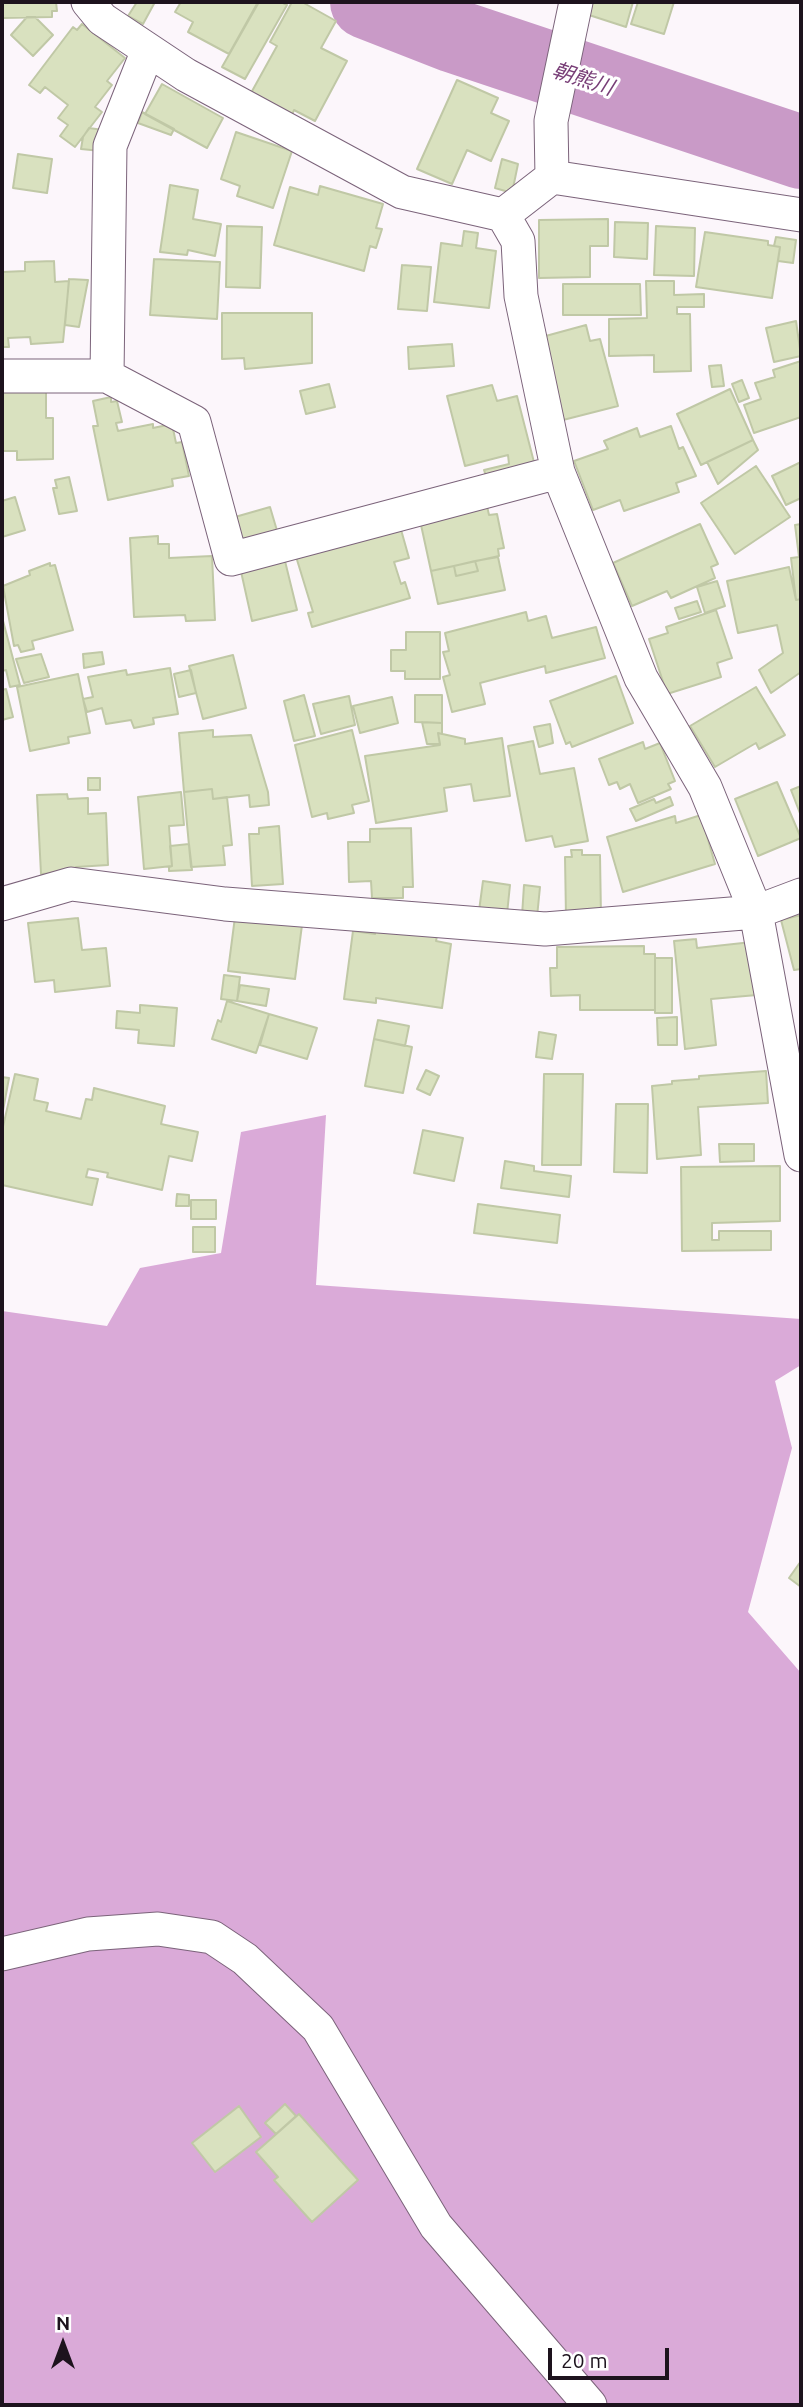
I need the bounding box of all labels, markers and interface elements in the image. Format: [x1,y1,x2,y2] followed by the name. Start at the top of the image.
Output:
[549,57,617,101] water label: 朝熊川
[28,2309,98,2379] north arrow
[56,2312,70,2334] text: N
[551,2334,672,2378] scale bar
[561,2348,608,2372] text: 20 m

